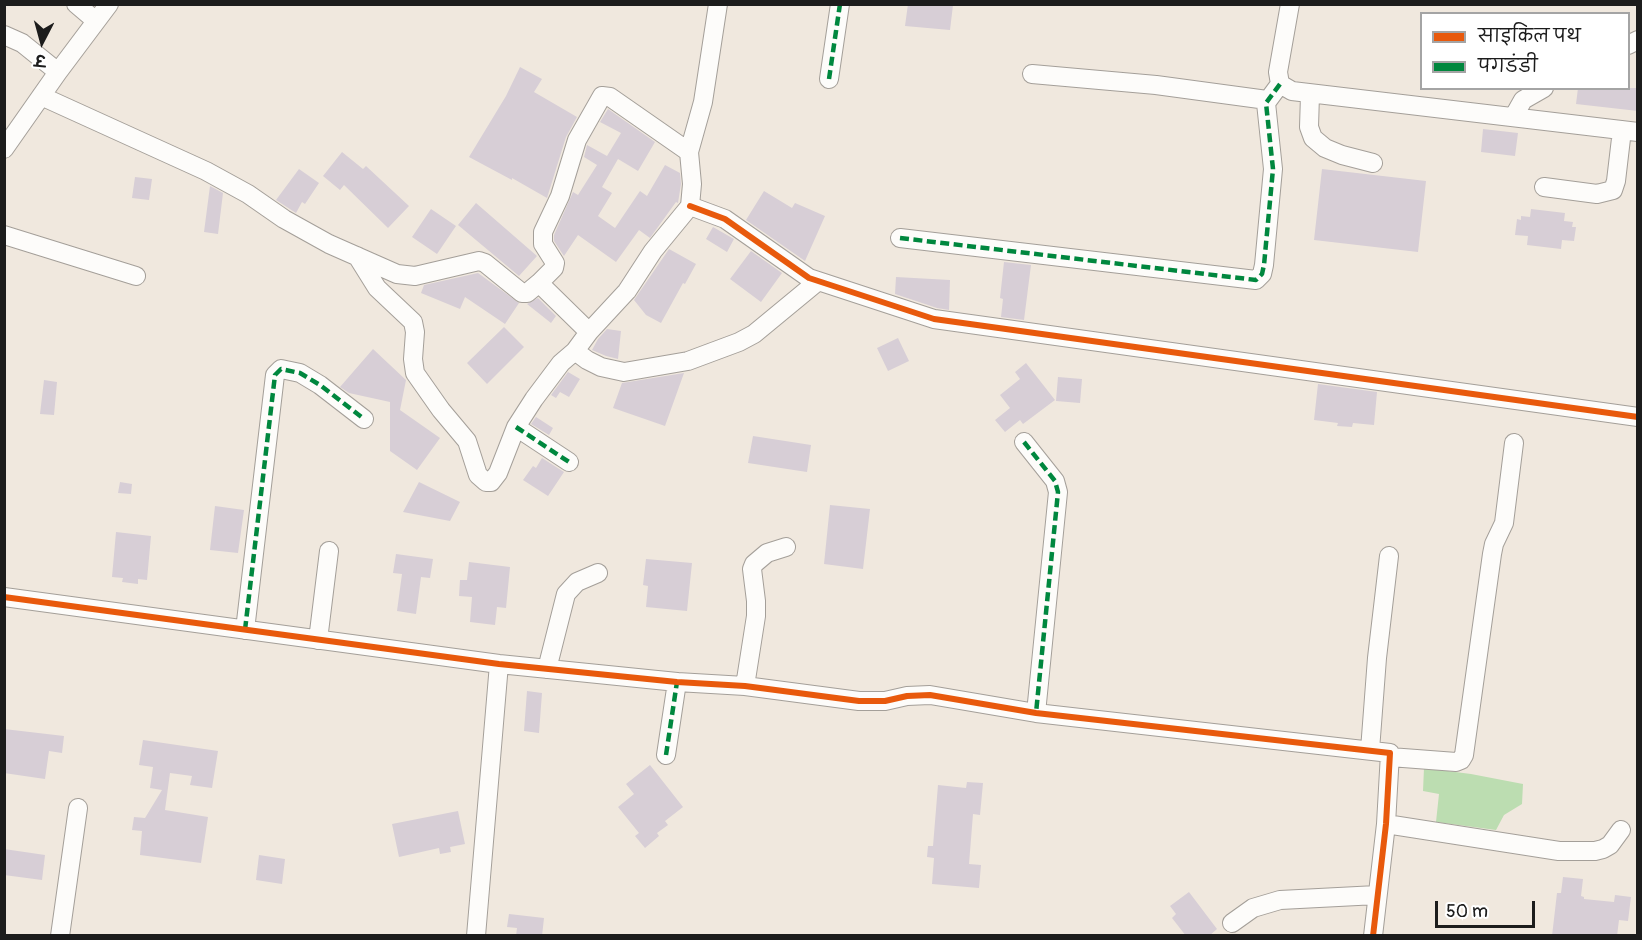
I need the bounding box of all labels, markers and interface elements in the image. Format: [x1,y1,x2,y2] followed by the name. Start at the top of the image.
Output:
[12,12,72,72] north arrow
[1420,12,1630,90] legend
[1478,25,1581,48] text: साइकिल पथ
[34,49,46,70] text: उ
[1478,55,1538,78] text: पगडंडी
[1438,889,1538,927] scale bar
[1446,900,1488,923] text: 50 m

